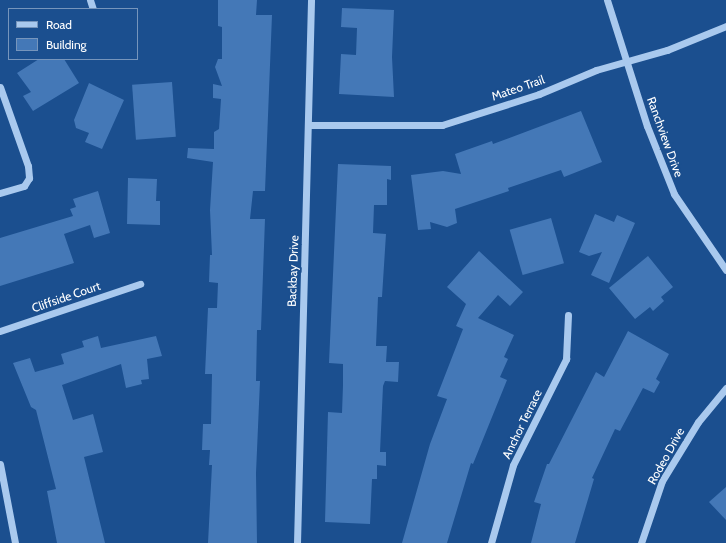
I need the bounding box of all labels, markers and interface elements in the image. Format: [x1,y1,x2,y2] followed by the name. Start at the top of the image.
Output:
[8,8,138,60] legend
[46,17,72,32] text: Road
[46,37,87,52] text: Building
[490,72,546,104] street label: Mateo Trail
[644,95,686,179] street label: Ranchview Drive
[285,235,301,307] street label: Backbay Drive
[30,279,102,315] street label: Cliffside Court
[499,387,545,461] street label: Anchor Terrace
[645,425,687,487] street label: Rodeo Drive

